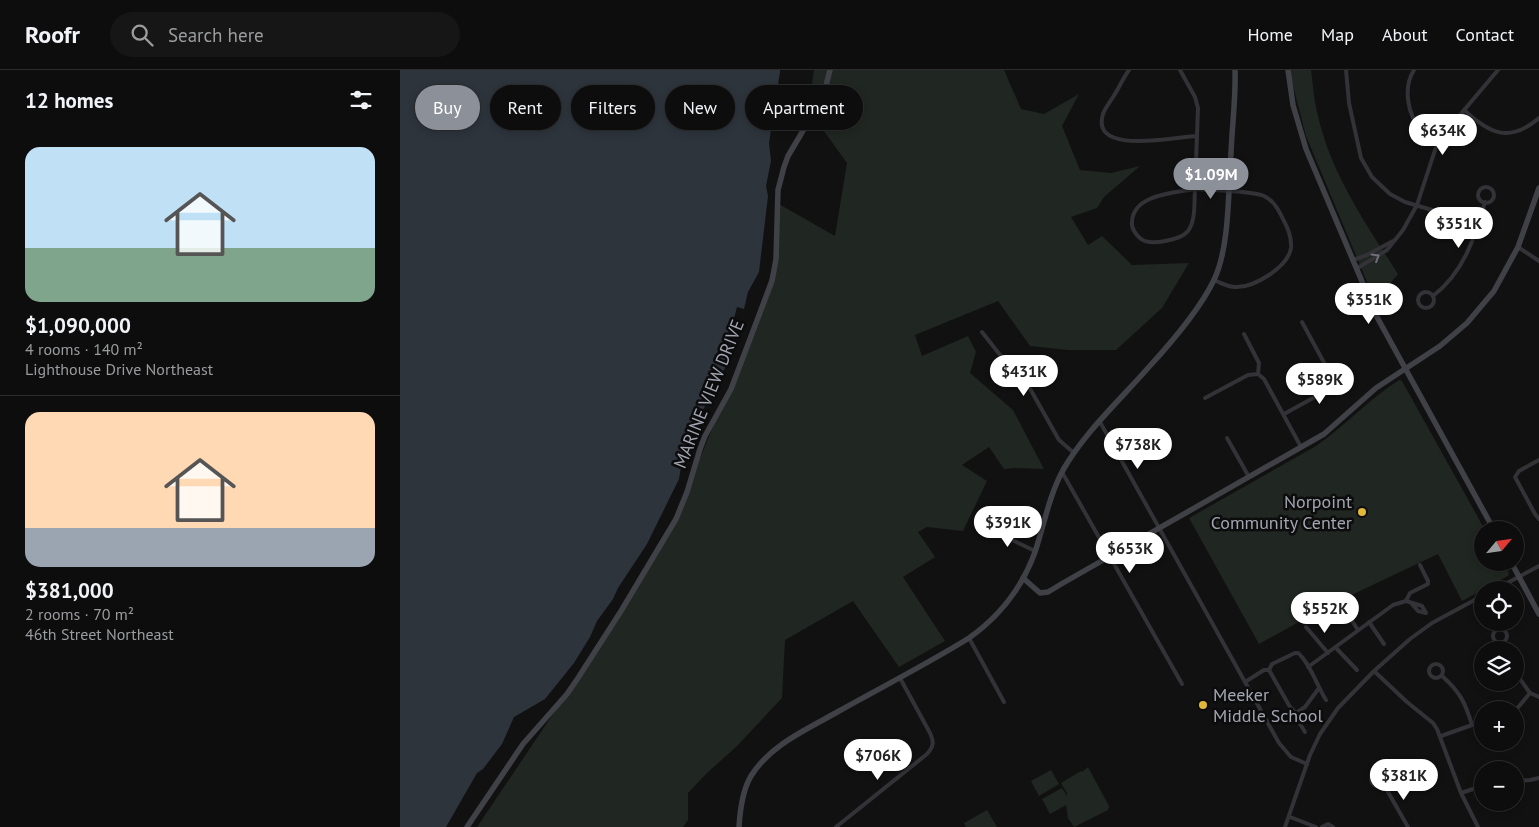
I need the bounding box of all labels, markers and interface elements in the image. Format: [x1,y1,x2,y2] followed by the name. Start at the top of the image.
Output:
[110,12,460,57] search box
[25,19,80,50] text: Roofr
[128,21,156,49] icon: search
[168,23,264,47] text: Search here
[1247,23,1293,46] text: Home
[1321,23,1354,46] text: Map
[1382,23,1428,46] text: About
[1456,23,1514,46] text: Contact
[415,85,480,130] chip: Buy
[490,85,561,130] chip: Rent
[571,85,655,130] chip: Filters
[665,85,735,130] chip: New
[745,85,863,130] chip: Apartment
[347,86,375,114] icon: filters
[25,87,113,114] text: 12 homes
[1408,114,1478,156] pin: $634K
[1420,120,1466,140] text: $634K
[1170,158,1252,200] pin: $1.09M
[1184,164,1238,184] text: $1.09M
[155,179,245,269] icon: home
[1424,206,1494,249] pin: $351K
[1436,213,1482,233] text: $351K
[1371,253,1380,263] one-way arrow
[1334,282,1404,325] pin: $351K
[1346,289,1392,309] text: $351K
[25,312,131,339] text: $1,090,000
[668,316,749,472] street label: MARINE VIEW DRIVE
[25,339,143,359] text: 4 rooms · 140 m²
[989,354,1059,397] pin: $431K
[25,359,213,379] text: Lighthouse Drive Northeast
[1001,361,1047,381] text: $431K
[1285,362,1355,405] pin: $589K
[1297,369,1343,389] text: $589K
[1103,428,1173,470] pin: $738K
[1115,434,1161,454] text: $738K
[155,445,245,535] icon: home
[1211,490,1352,534] place label: Norpoint Community Center
[973,506,1043,548] pin: $391K
[1356,506,1368,518] marker: Norpoint Community Center
[985,512,1031,532] text: $391K
[1474,521,1524,571] north arrow
[1474,521,1524,811] map controls
[1095,532,1165,574] pin: $653K
[1107,538,1153,558] text: $653K
[25,577,114,604] text: $381,000
[1474,581,1524,631] button: locate
[1290,592,1360,634] pin: $552K
[1302,598,1348,618] text: $552K
[25,604,134,624] text: 2 rooms · 70 m²
[25,624,174,644] text: 46th Street Northeast
[1474,641,1524,691] button: layers
[1213,683,1323,727] place label: Meeker Middle School
[1197,699,1209,711] marker: Meeker Middle School
[1474,701,1524,751] button: +
[843,738,913,781] pin: $706K
[855,745,901,765] text: $706K
[1369,758,1439,801] pin: $381K
[1474,761,1524,811] button: −
[1381,765,1427,785] text: $381K

